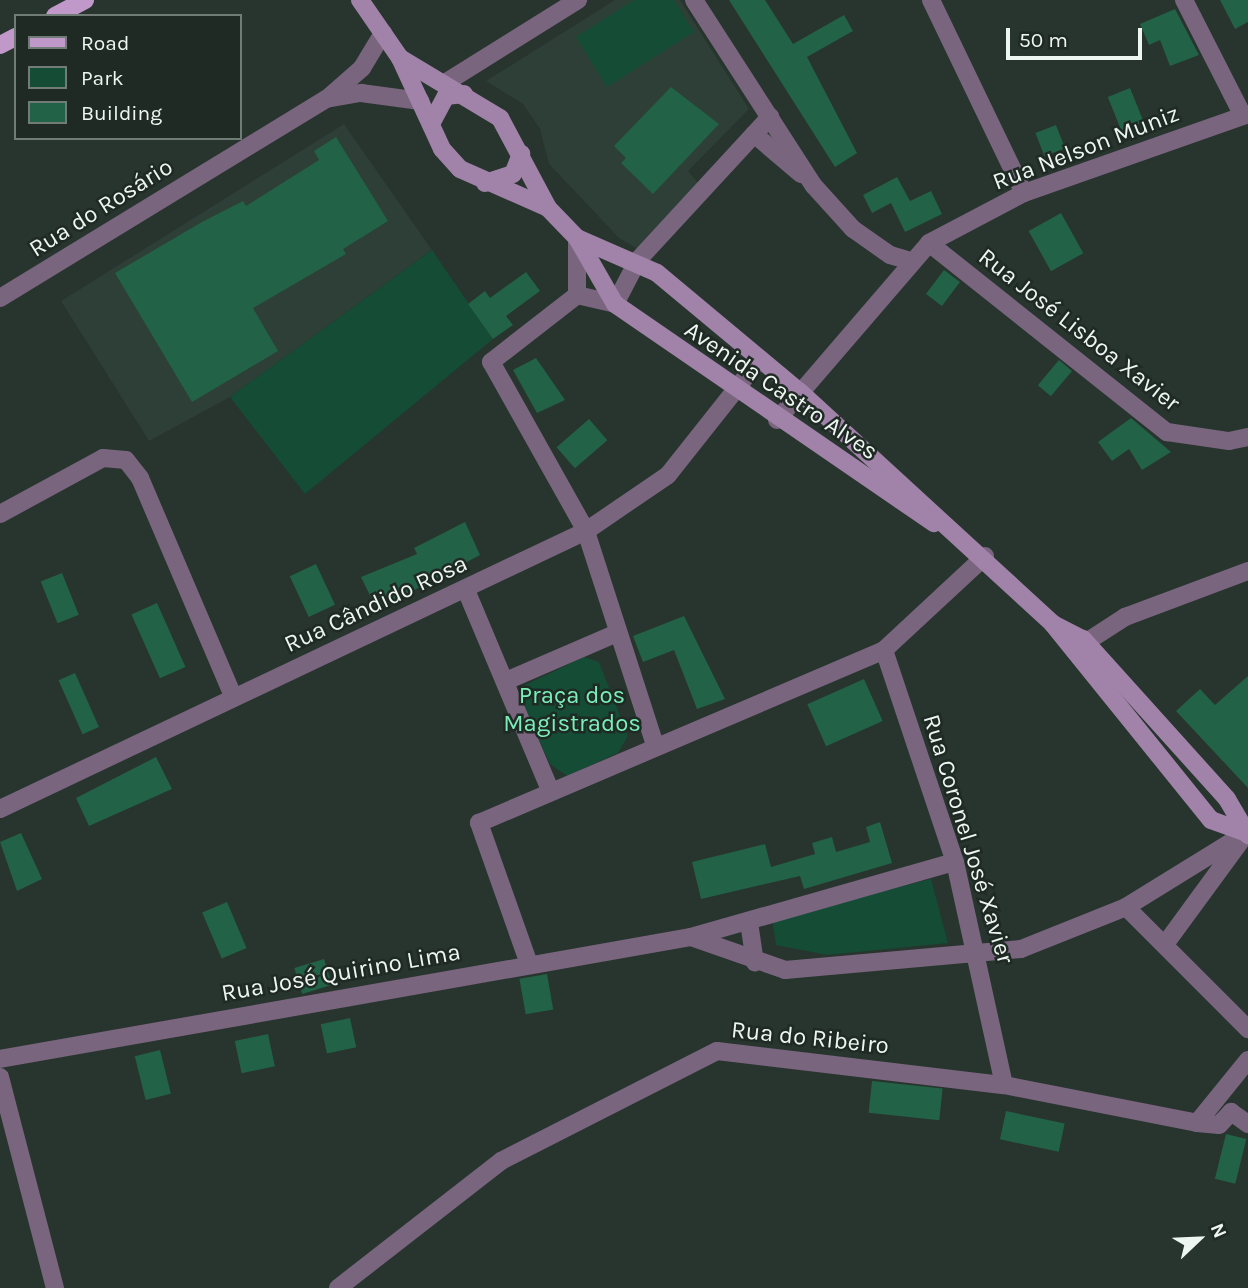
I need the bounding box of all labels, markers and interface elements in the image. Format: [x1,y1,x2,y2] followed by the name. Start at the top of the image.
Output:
[14,14,242,140] legend
[1010,14,1146,58] scale bar
[1019,28,1068,52] text: 50 m
[81,31,129,55] text: Road
[81,66,124,90] text: Park
[989,99,1183,197] street label: Rua Nelson Muniz
[81,101,162,125] text: Building
[24,152,178,264] street label: Rua do Rosário
[973,242,1185,418] street label: Rua José Lisboa Xavier
[679,316,883,466] street label: Avenida Castro Alves
[280,549,472,659] street label: Rua Cândido Rosa
[503,682,641,738] park label: Praça dos Magistrados
[916,711,1020,967] street label: Rua Coronel José Xavier
[219,938,463,1008] street label: Rua José Quirino Lima
[730,1015,890,1061] street label: Rua do Ribeiro
[1164,1204,1234,1274] north arrow
[1206,1220,1231,1241] text: N

